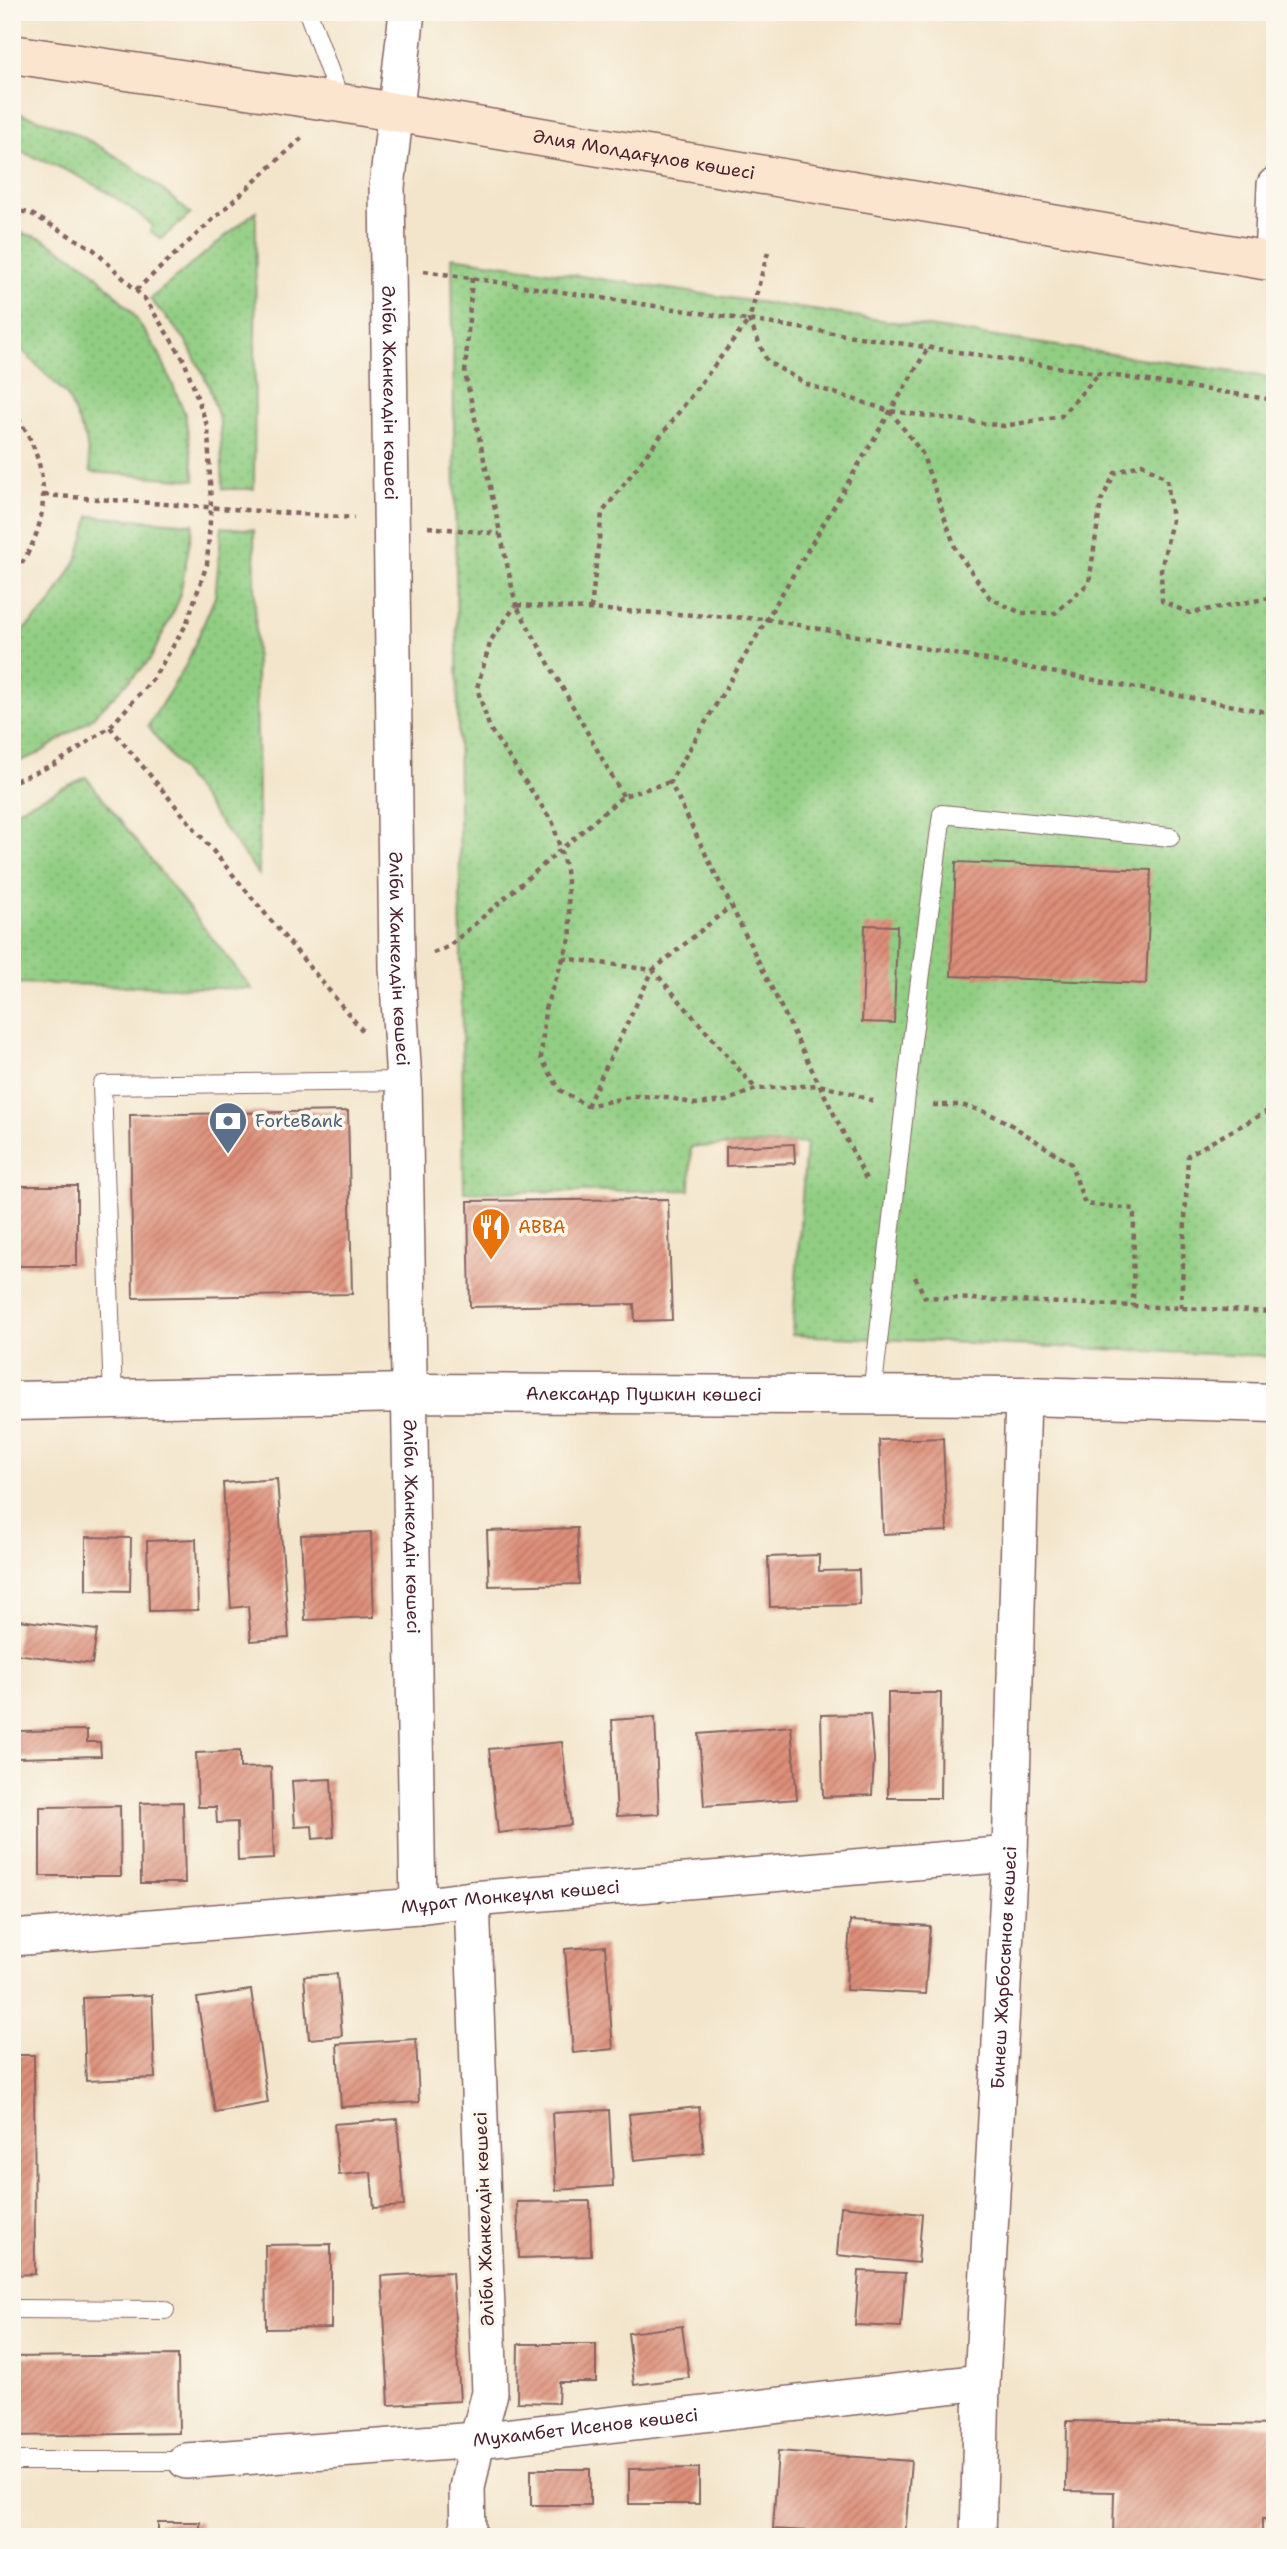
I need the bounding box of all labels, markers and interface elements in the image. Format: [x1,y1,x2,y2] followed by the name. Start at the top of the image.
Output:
[531,124,757,185] street label: Әлия Молдағұлов көшесі
[376,285,403,500] street label: Әліби Жанкелдін көшесі
[384,851,415,1067] street label: Әліби Жанкелдін көшесі
[207,1100,249,1155] bank icon: ForteBank
[255,1109,343,1133] place label: ForteBank
[470,1206,512,1261] restaurant icon: ABBA
[518,1215,566,1239] place label: ABBA
[526,1382,762,1407] street label: Александр Пушкин көшесі
[398,1419,425,1634] street label: Әліби Жанкелдін көшесі
[986,1846,1022,2090] street label: Бинеш Жарбосынов көшесі
[400,1875,621,1919] street label: Мұрат Монкеұлы көшесі
[468,2111,500,2327] street label: Әліби Жанкелдін көшесі
[471,2403,700,2452] street label: Мухамбет Исенов көшесі

